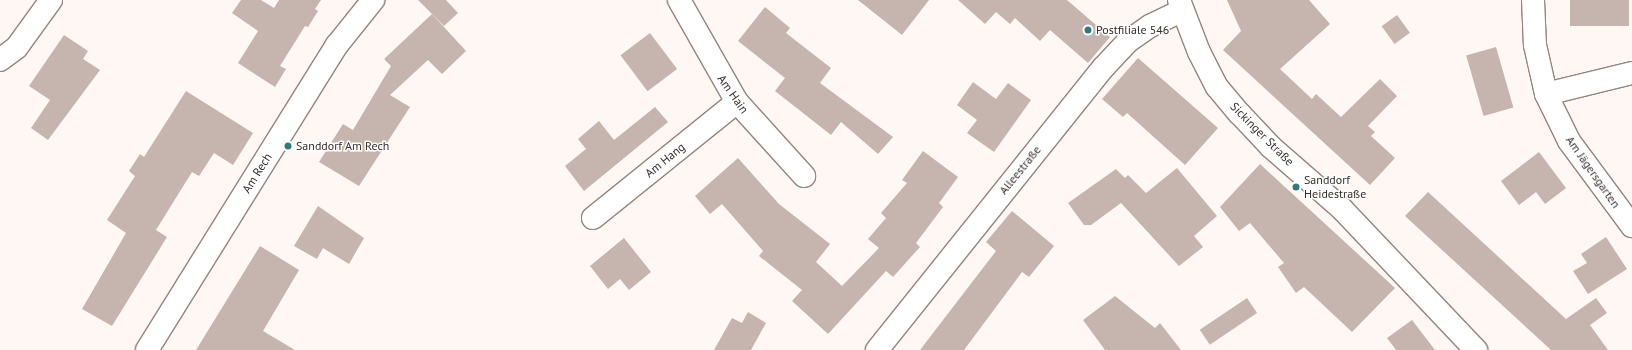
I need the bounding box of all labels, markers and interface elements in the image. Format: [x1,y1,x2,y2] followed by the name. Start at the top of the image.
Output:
[1096,23,1169,37] place label: Postfiliale 546
[1083,25,1093,35] marker: Postfiliale 546
[715,72,751,116] street label: Am Hain
[1227,99,1297,169] street label: Sickinger Straße
[1563,133,1623,211] street label: Am Jägersgarten
[296,139,390,153] place label: Sanddorf Am Rech
[642,140,688,180] street label: Am Hang
[283,141,293,151] marker: Sanddorf Am Rech
[996,143,1044,197] street label: Alleestraße
[239,150,275,196] street label: Am Rech
[1304,173,1366,201] place label: Sanddorf Heidestraße
[1291,182,1301,192] marker: Sanddorf Heidestraße

